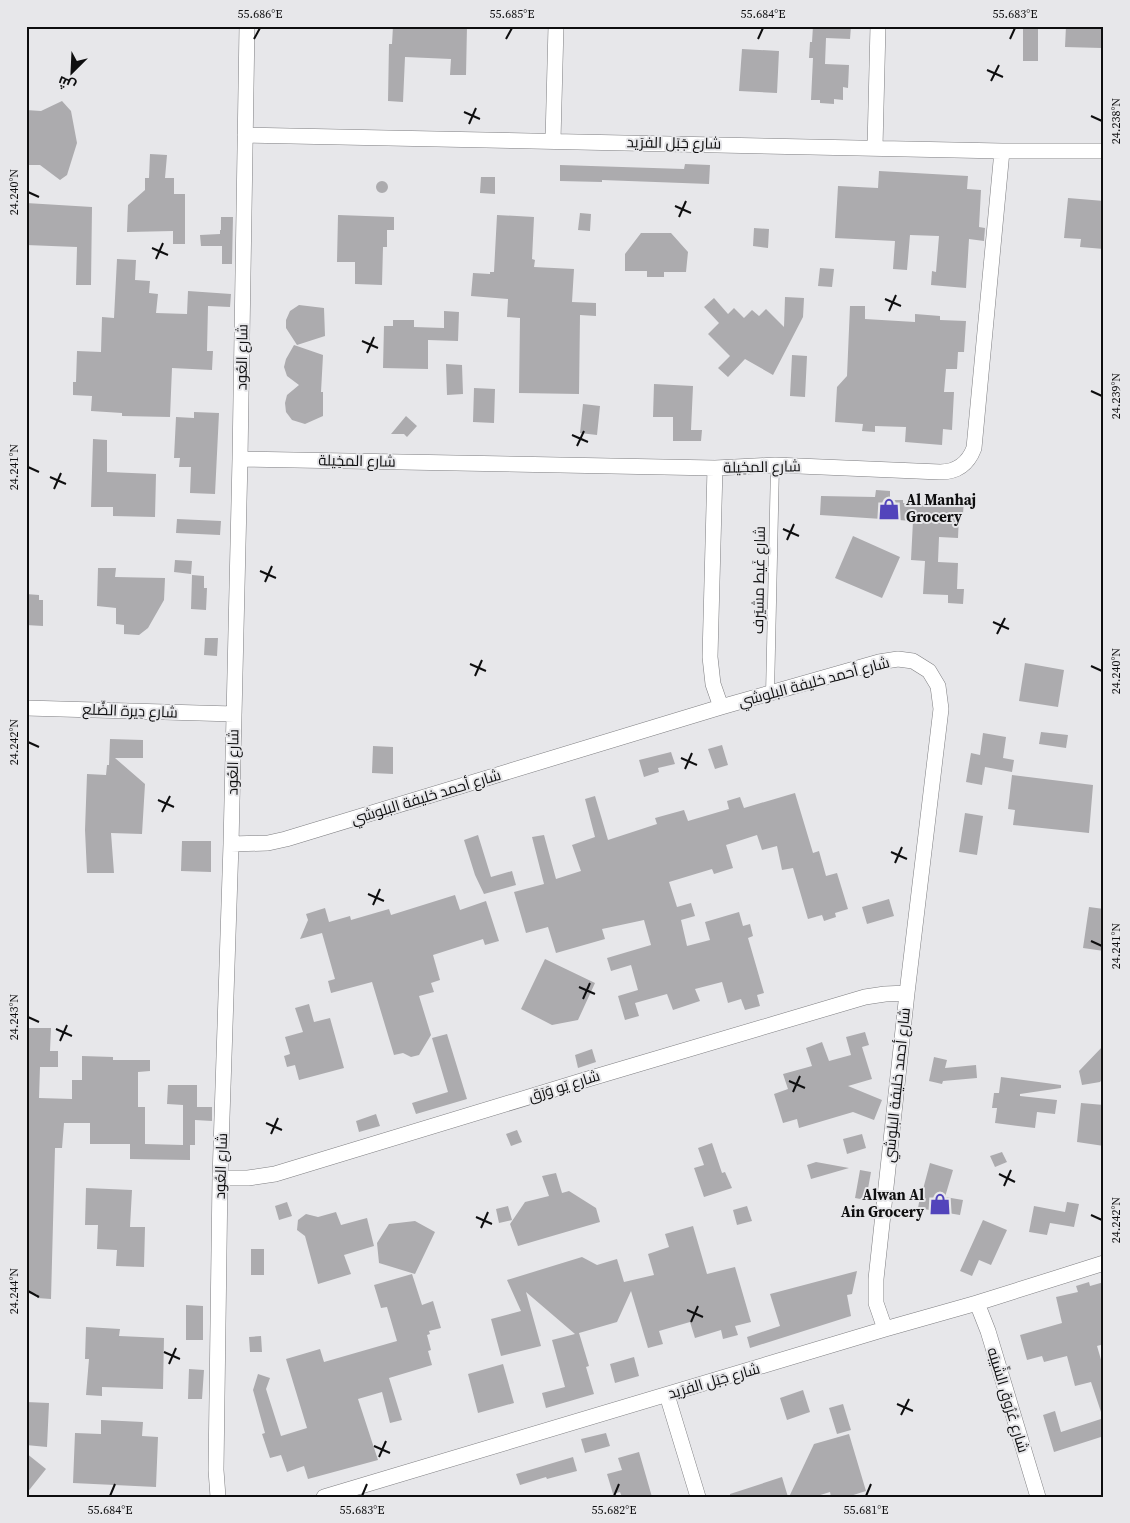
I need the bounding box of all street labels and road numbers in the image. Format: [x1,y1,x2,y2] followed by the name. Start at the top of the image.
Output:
[626,131,722,155] street label: شارع جَبَل الفرَيد
[230,324,254,390] street label: شارع العُود
[318,449,396,473] street label: شارع المخِيلة
[723,455,801,479] street label: شارع المخِيلة
[747,526,771,634] street label: شارع غَيط مشيَرف
[736,651,892,714] street label: شارع أحمد خليفة البلوشي
[82,698,178,724] street label: شارع دِيرة الضِّلع
[221,729,245,795] street label: شارع العُود
[348,764,504,831] street label: شارع أحمد خليفة البلوشي
[878,1006,917,1164] street label: شارع أحمد خليفة البلوشي
[525,1065,603,1107] street label: شارع يَو وَرَق
[209,1133,233,1199] street label: شارع العُود
[982,1344,1036,1455] street label: شارع عُرُوق الشِّيبَه
[665,1357,763,1405] street label: شارع جَبَل الفرَيد

